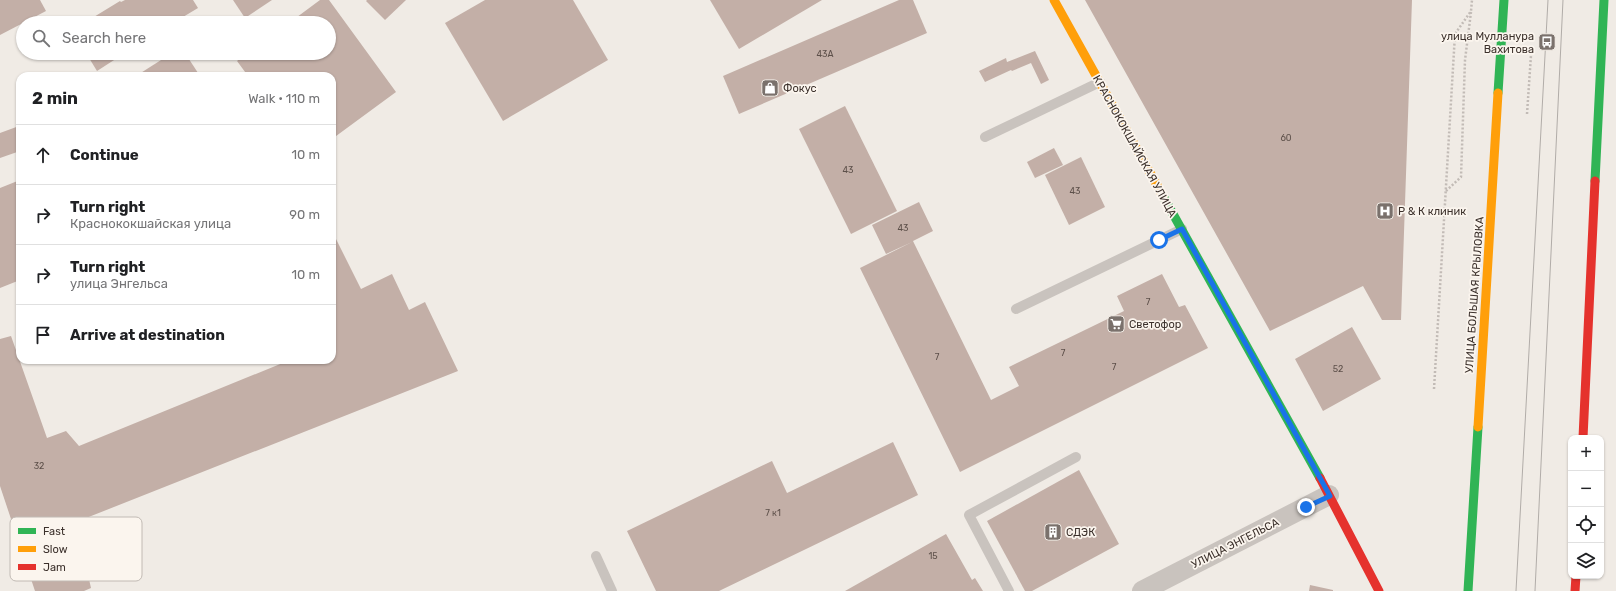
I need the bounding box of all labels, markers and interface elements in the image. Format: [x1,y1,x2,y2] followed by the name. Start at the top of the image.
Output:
[16,16,336,60] search box
[30,27,52,49] icon: search
[62,29,146,47] text: Search here
[1441,30,1534,56] place label: улица Мулланура Вахитова
[1537,32,1557,52] bus stop icon: улица Мулланура Вахитова
[816,49,834,59] house number: 43А
[1090,73,1179,220] street label: КРАСНОКОКШАЙСКАЯ УЛИЦА
[760,78,780,98] shop icon: Фокус
[783,82,817,95] place label: Фокус
[32,88,78,108] text: 2 min
[248,91,320,106] text: Walk · 110 m
[1280,133,1292,143] house number: 60
[32,144,54,166] icon: ahead
[70,146,139,164] text: Continue
[291,147,320,162] text: 10 m
[843,165,854,175] house number: 43
[1070,186,1081,196] house number: 43
[70,198,145,216] text: Turn right
[1375,201,1395,221] hospital icon: Р & К клиник
[32,204,54,226] icon: right
[1398,205,1466,218] place label: Р & К клиник
[289,207,320,222] text: 90 m
[70,216,231,231] text: Краснококшайская улица
[1463,216,1487,374] street label: УЛИЦА БОЛЬШАЯ КРЫЛОВКА
[898,223,909,233] house number: 43
[1150,231,1168,249] route start
[70,258,145,276] text: Turn right
[32,264,54,286] icon: right
[291,267,320,282] text: 10 m
[70,276,168,291] text: улица Энгельса
[1146,297,1151,307] house number: 7
[1106,314,1126,334] supermarket icon: Светофор
[1129,318,1181,331] place label: Светофор
[32,324,54,346] icon: arrive
[70,326,225,344] text: Arrive at destination
[1061,348,1066,358] house number: 7
[935,352,940,362] house number: 7
[1112,362,1117,372] house number: 7
[1333,364,1343,374] house number: 52
[1568,435,1604,579] map controls
[1568,435,1604,471] button: +
[34,461,44,471] house number: 32
[1568,471,1604,507] button: −
[1297,498,1315,516] route end
[1568,507,1604,543] button: locate
[765,508,781,518] house number: 7 к1
[1189,515,1282,571] street label: УЛИЦА ЭНГЕЛЬСА
[10,517,142,581] legend
[1043,522,1063,542] building icon: СДЭК
[43,525,66,538] text: Fast
[1066,526,1095,539] place label: СДЭК
[43,543,68,556] text: Slow
[1568,543,1604,579] button: layers
[928,551,938,561] house number: 15
[43,561,66,574] text: Jam

